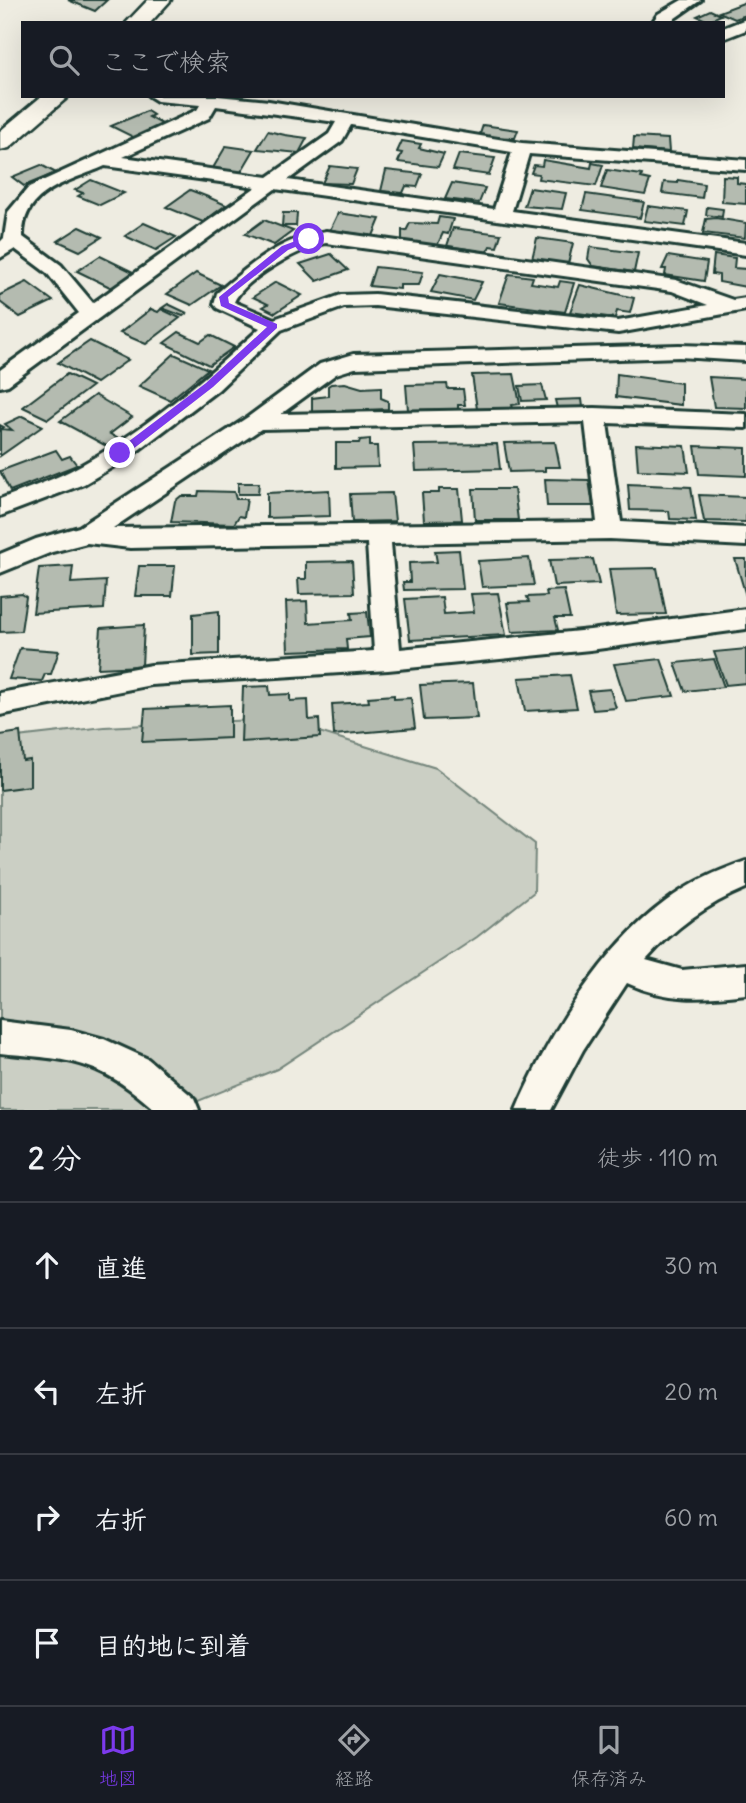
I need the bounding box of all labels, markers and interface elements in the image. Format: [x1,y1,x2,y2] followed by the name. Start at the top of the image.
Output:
[21,21,725,98] search box
[45,41,83,79] icon: search
[101,45,231,78] text: ここで検索
[293,223,324,254] route start
[104,437,135,468] route end
[28,1139,82,1177] text: 2 分
[597,1143,718,1172] text: 徒歩 · 110 m
[28,1246,66,1284] icon: ahead
[95,1251,147,1284] text: 直進
[664,1251,718,1280] text: 30 m
[28,1372,66,1410] icon: left
[95,1377,147,1410] text: 左折
[665,1377,718,1406] text: 20 m
[28,1498,66,1536] icon: right
[95,1503,147,1536] text: 右折
[664,1503,718,1532] text: 60 m
[28,1624,66,1662] icon: arrive
[95,1629,251,1662] text: 目的地に到着
[99,1721,137,1790] tab: 地図
[335,1721,373,1790] tab: 経路
[571,1721,647,1790] tab: 保存済み

